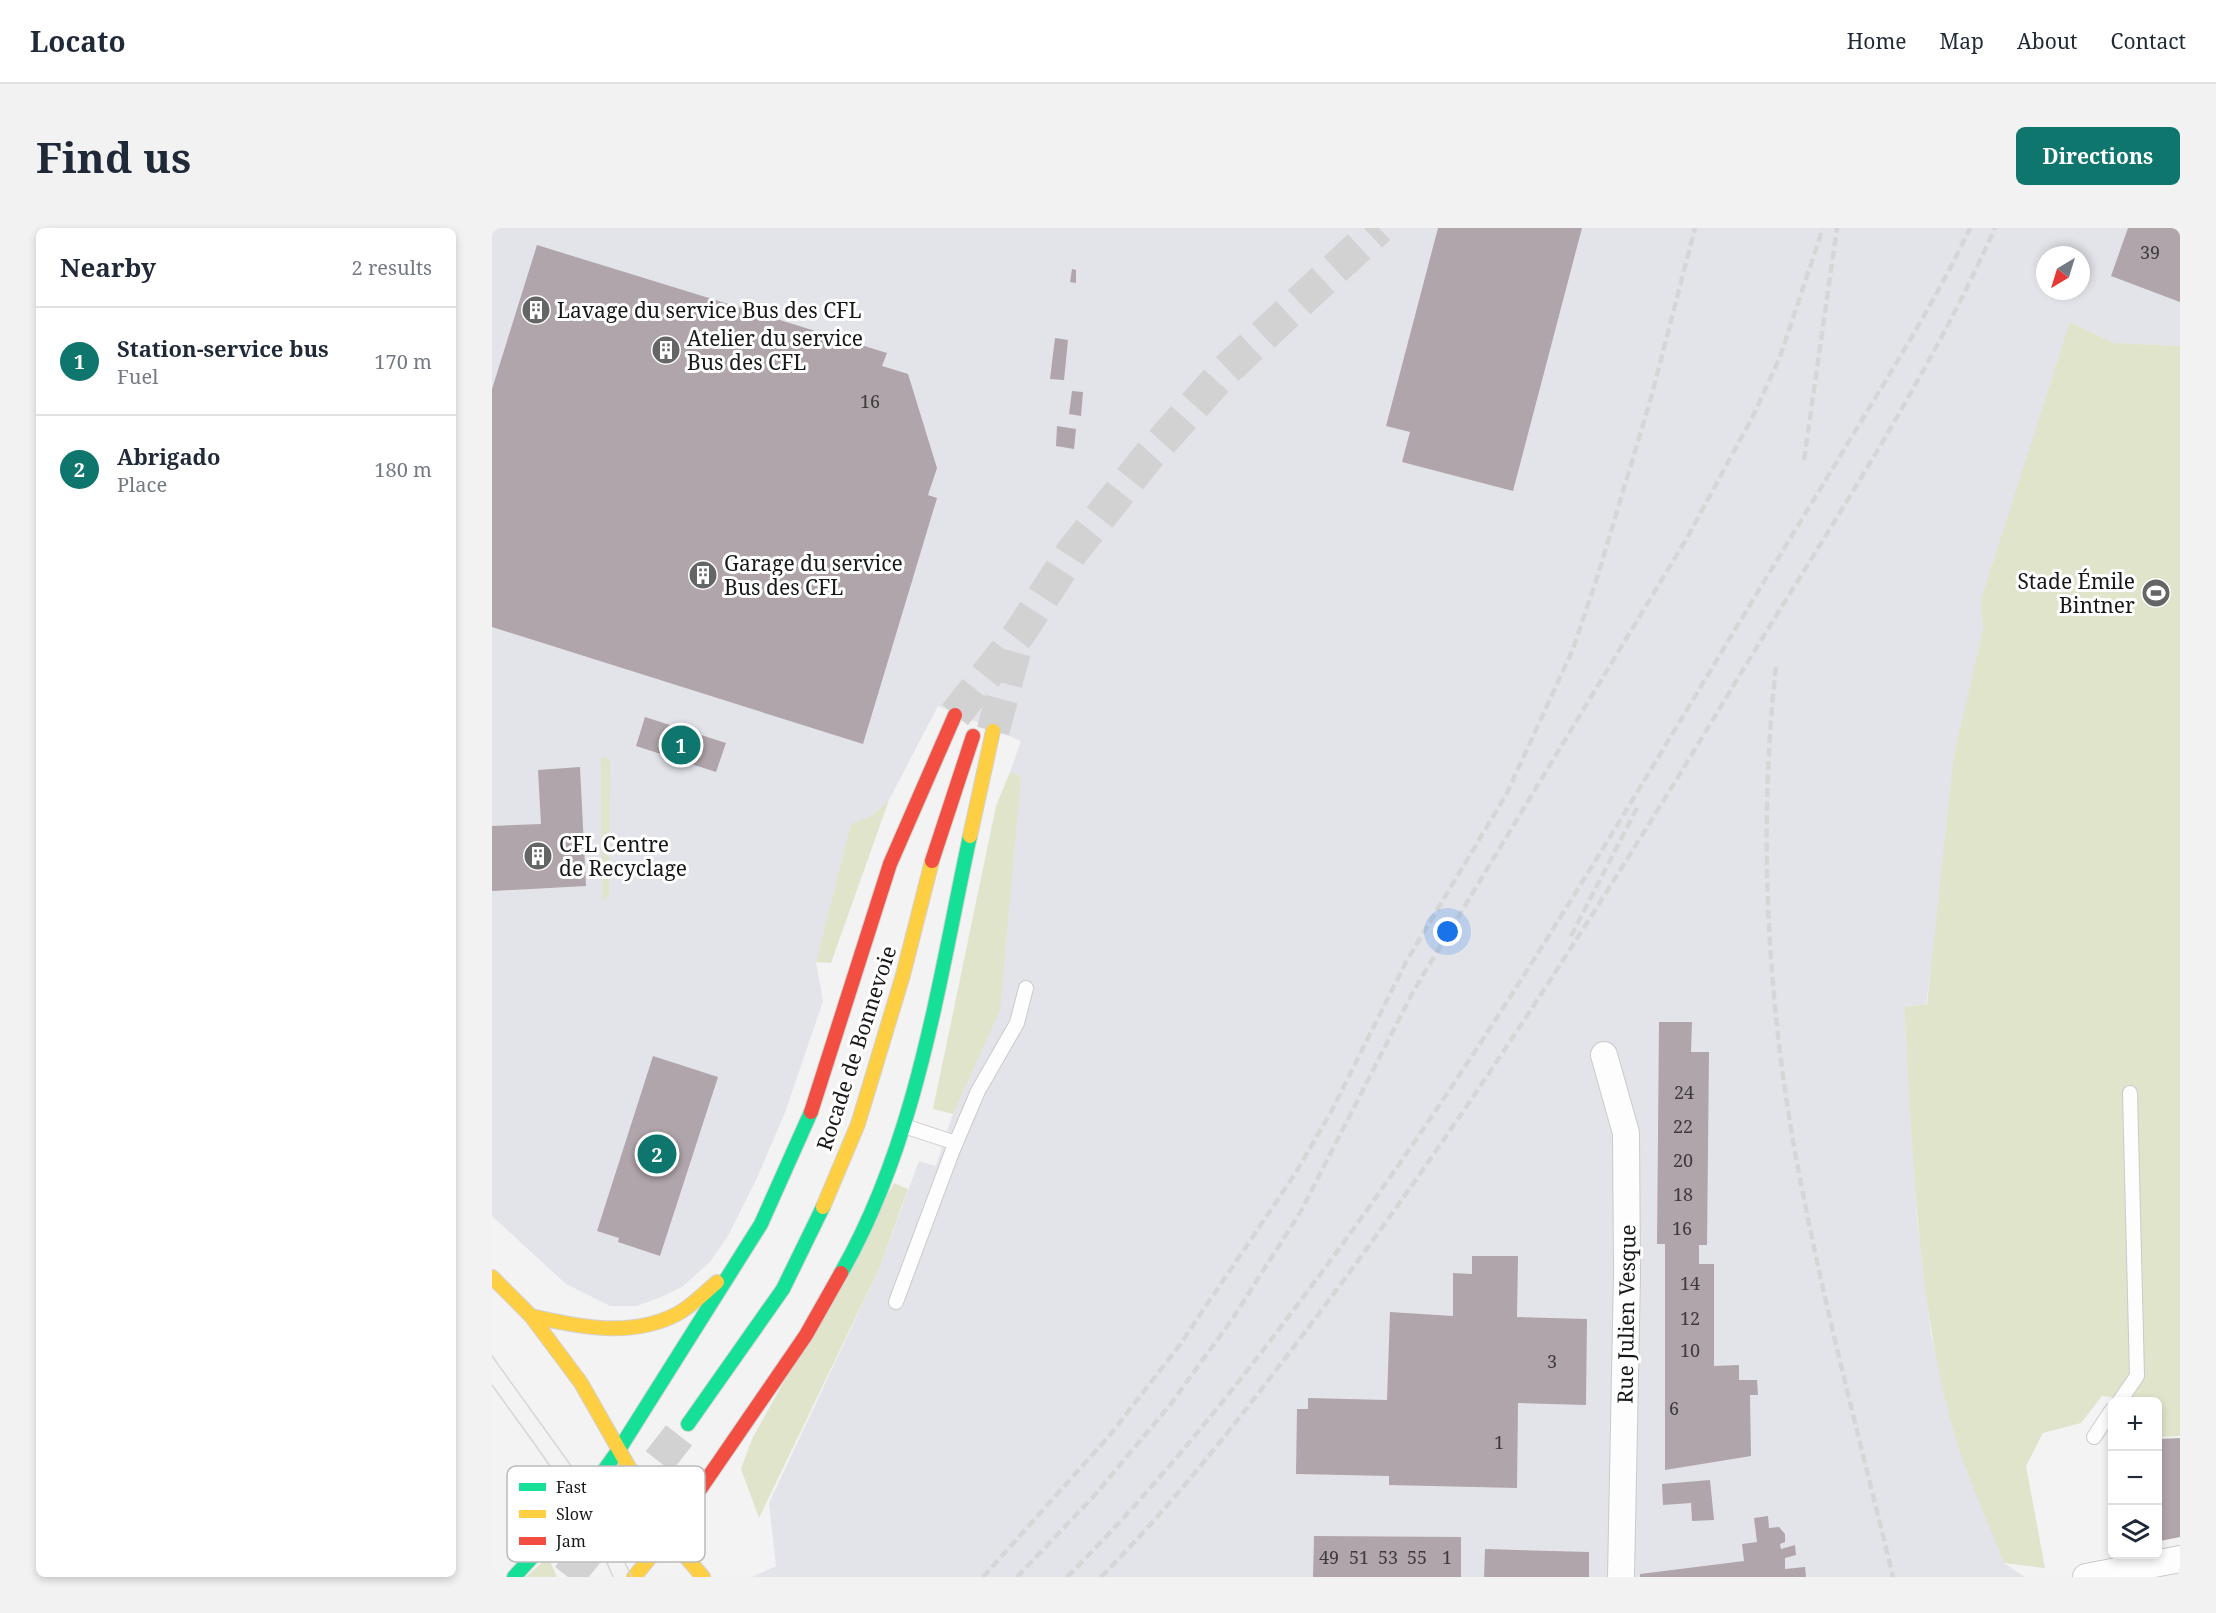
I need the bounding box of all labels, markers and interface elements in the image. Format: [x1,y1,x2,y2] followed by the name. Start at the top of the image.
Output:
[30,22,126,60] text: Locato
[1847,27,1907,55] text: Home
[1940,27,1984,55] text: Map
[2017,27,2078,55] text: About
[2111,27,2186,55] text: Contact
[2016,127,2180,185] button: Directions
[36,128,191,185] text: Find us
[2140,240,2160,264] house number: 39
[2036,246,2090,300] north arrow
[60,249,156,285] text: Nearby
[352,254,432,281] text: 2 results
[520,294,552,326] building icon: Lavage du service Bus des CFL
[557,296,862,324] place label: Lavage du service Bus des CFL
[687,324,863,376] place label: Atelier du service Bus des CFL
[117,333,329,363] text: Station-service bus
[650,334,682,366] building icon: Atelier du service Bus des CFL
[74,348,85,375] text: 1
[374,348,432,375] text: 170 m
[117,363,158,390] text: Fuel
[860,389,880,413] house number: 16
[117,441,220,471] text: Abrigado
[74,456,85,483] text: 2
[374,456,432,483] text: 180 m
[117,471,167,498] text: Place
[724,549,903,601] place label: Garage du service Bus des CFL
[687,559,719,591] building icon: Garage du service Bus des CFL
[2017,567,2135,619] place label: Stade Émile Bintner
[2140,577,2172,609] sports icon: Stade Émile Bintner
[662,722,700,768] pin: 1
[559,830,687,882] place label: CFL Centre de Recyclage
[522,840,554,872] building icon: CFL Centre de Recyclage
[1433,917,1462,946] your location
[810,942,902,1154] street label: Rocade de Bonnevoie
[1674,1080,1694,1104] house number: 24
[1673,1114,1693,1138] house number: 22
[638,1132,676,1176] pin: 2
[1673,1148,1693,1172] house number: 20
[1673,1182,1693,1206] house number: 18
[1672,1216,1692,1240] house number: 16
[1610,1224,1642,1404] street label: Rue Julien Vesque
[1680,1271,1700,1295] house number: 14
[1680,1306,1700,1330] house number: 12
[1680,1338,1700,1362] house number: 10
[1547,1349,1557,1373] house number: 3
[1669,1396,1679,1420] house number: 6
[2108,1397,2162,1559] map controls
[2108,1397,2162,1451] button: +
[1494,1430,1504,1454] house number: 1
[2108,1451,2162,1505] button: −
[507,1466,705,1562] legend
[556,1476,587,1498] text: Fast
[556,1503,593,1525] text: Slow
[2108,1505,2162,1559] button: layers
[555,1530,586,1552] text: Jam
[1319,1545,1339,1569] house number: 49
[1349,1545,1369,1569] house number: 51
[1378,1545,1398,1569] house number: 53
[1407,1545,1427,1569] house number: 55
[1442,1545,1452,1569] house number: 1

